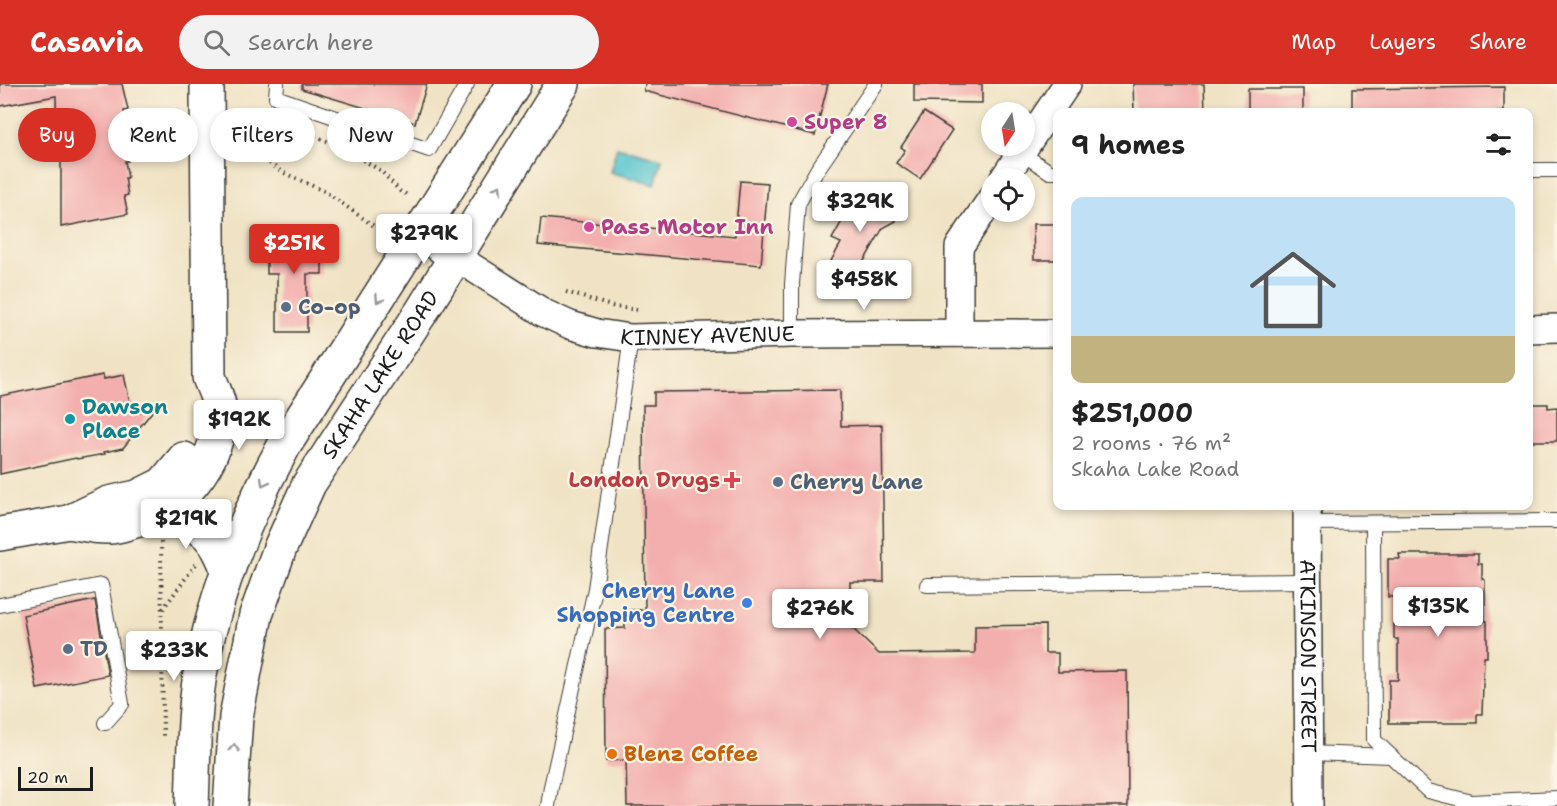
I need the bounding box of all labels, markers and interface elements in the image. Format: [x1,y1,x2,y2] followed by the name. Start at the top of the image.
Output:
[179,15,599,69] search box
[30,23,143,61] text: Casavia
[200,26,233,59] icon: search
[248,28,374,57] text: Search here
[1291,28,1336,56] text: Map
[1369,28,1436,56] text: Layers
[1469,28,1527,56] text: Share
[981,102,1035,156] north arrow
[981,102,1035,222] map controls
[18,108,96,162] chip: Buy
[108,108,198,162] chip: Rent
[210,108,315,162] chip: Filters
[327,108,414,162] chip: New
[804,108,887,136] place label: Super 8
[785,115,799,129] marker: Super 8
[1071,127,1185,162] text: 9 homes
[1482,128,1515,161] icon: filters
[981,168,1035,222] button: locate
[818,182,902,233] pin: $329K
[491,185,502,196] one-way arrow
[826,188,894,214] text: $329K
[601,213,773,241] place label: Pass Motor Inn
[382,214,466,265] pin: $279K
[390,220,458,246] text: $279K
[582,220,596,234] marker: Pass Motor Inn
[252,224,336,275] pin: $251K
[263,230,325,256] text: $251K
[1239,236,1347,344] icon: home
[822,260,906,311] pin: $458K
[830,266,898,292] text: $458K
[315,285,445,464] street label: SKAHA LAKE ROAD
[375,292,386,303] one-way arrow
[298,293,360,321] place label: Co-op
[279,300,293,314] marker: Co-op
[618,320,795,352] street label: KINNEY AVENUE
[82,393,168,445] place label: Dawson Place
[1071,395,1193,430] text: $251,000
[197,400,281,451] pin: $192K
[207,406,271,432] text: $192K
[63,412,77,426] marker: Dawson Place
[1071,430,1231,456] text: 2 rooms · 76 m²
[1071,456,1239,482] text: Skaha Lake Road
[568,466,720,494] place label: London Drugs
[790,468,923,496] place label: Cherry Lane
[725,473,739,487] marker: London Drugs
[771,475,785,489] marker: Cherry Lane
[260,476,271,486] one-way arrow
[144,499,228,550] pin: $219K
[155,505,217,531] text: $219K
[1293,559,1323,753] street label: ATKINSON STREET
[557,577,735,629] place label: Cherry Lane Shopping Centre
[1396,587,1480,638] pin: $135K
[778,589,862,640] pin: $276K
[1407,593,1469,619] text: $135K
[786,595,854,621] text: $276K
[740,596,754,610] marker: Cherry Lane Shopping Centre
[132,631,216,682] pin: $233K
[80,635,108,663] place label: TD
[140,637,208,663] text: $233K
[61,642,75,656] marker: TD
[624,740,758,768] place label: Blenz Coffee
[227,743,240,752] one-way arrow
[605,747,619,761] marker: Blenz Coffee
[18,764,93,792] scale bar
[27,767,68,788] text: 20 m

